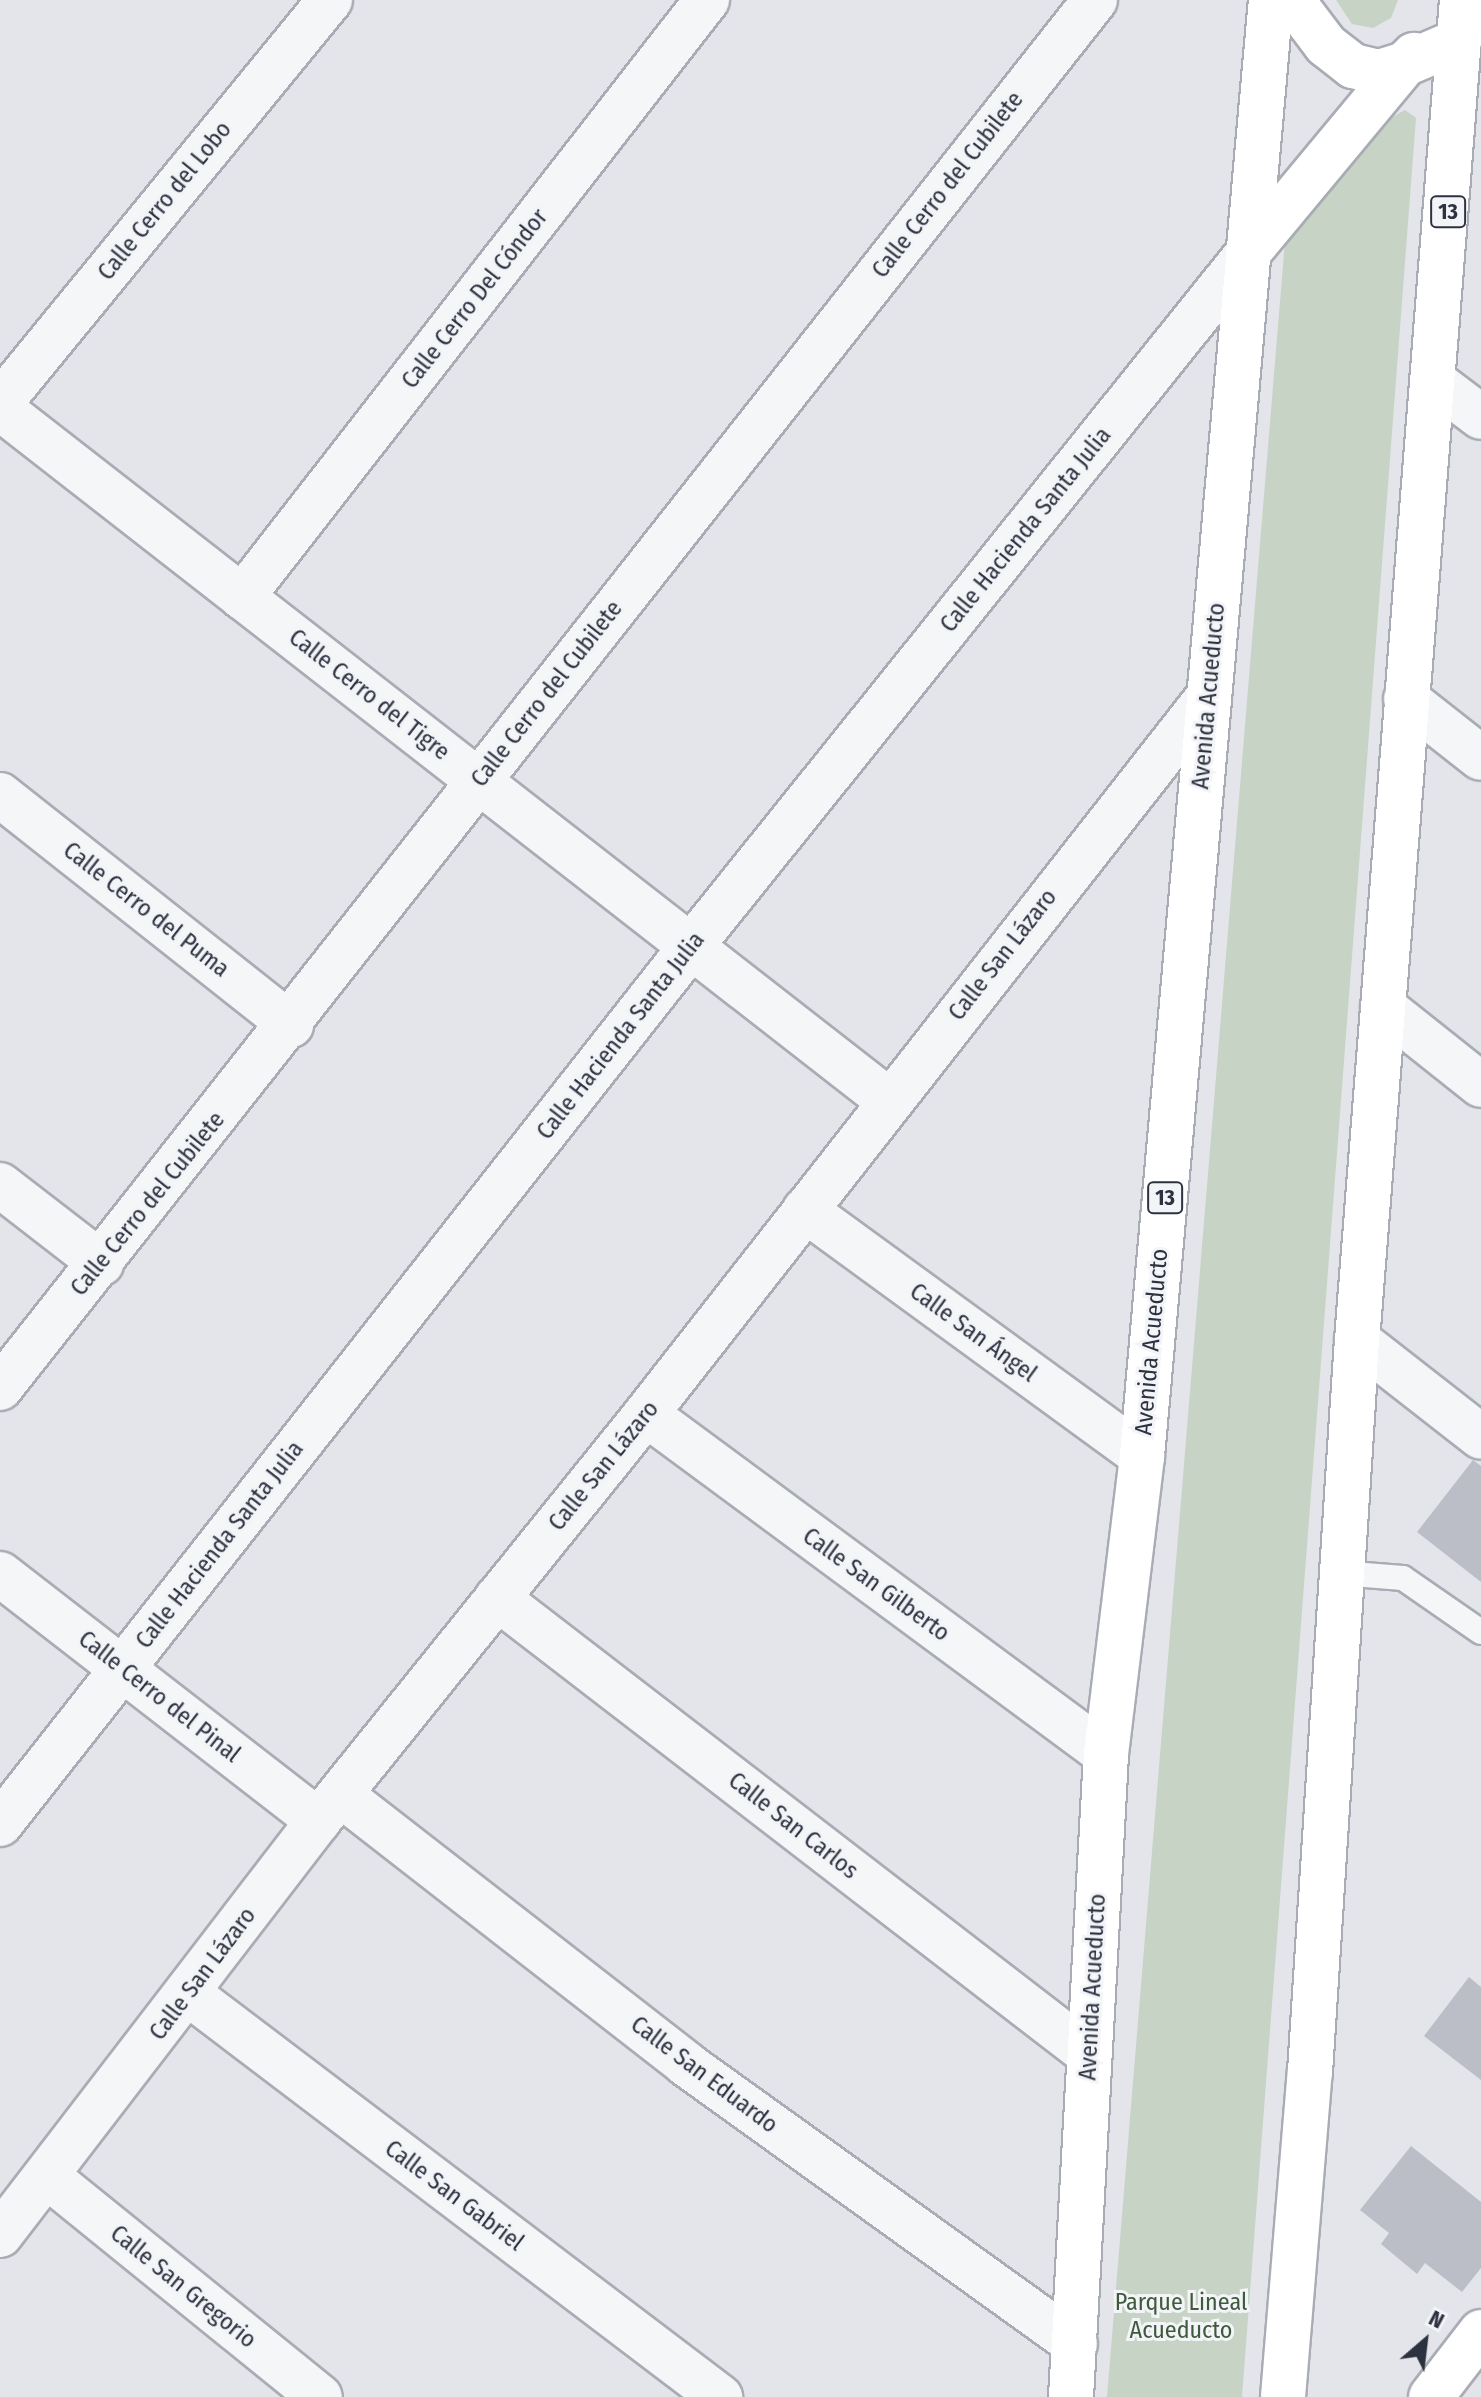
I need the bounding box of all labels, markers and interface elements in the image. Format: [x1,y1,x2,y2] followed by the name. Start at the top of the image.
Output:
[866,86,1030,284] street label: Calle Cerro del Cubilete
[92,116,238,286] street label: Calle Cerro del Lobo
[1430,194,1466,230] road number: 13
[396,203,554,395] street label: Calle Cerro Del Cóndor
[934,422,1118,638] street label: Calle Hacienda Santa Julia
[465,595,629,793] street label: Calle Cerro del Cubilete
[1187,602,1231,790] street label: Avenida Acueducto
[283,623,455,767] street label: Calle Cerro del Tigre
[57,836,235,984] street label: Calle Cerro del Puma
[943,883,1063,1027] street label: Calle San Lázaro
[531,926,711,1146] street label: Calle Hacienda Santa Julia
[65,1106,231,1302] street label: Calle Cerro del Cubilete
[1147,1180,1183,1216] road number: 13
[1130,1248,1174,1436] street label: Avenida Acueducto
[904,1277,1042,1389] street label: Calle San Ángel
[543,1395,665,1537] street label: Calle San Lázaro
[130,1435,310,1655] street label: Calle Hacienda Santa Julia
[797,1522,955,1648] street label: Calle San Gilberto
[72,1625,246,1769] street label: Calle Cerro del Pinal
[722,1766,864,1886] street label: Calle San Carlos
[1074,1893,1112,2081] street label: Avenida Acueducto
[144,1902,262,2046] street label: Calle San Lázaro
[625,2010,783,2140] street label: Calle San Eduardo
[379,2134,529,2258] street label: Calle San Gabriel
[104,2219,262,2355] street label: Calle San Gregorio
[1115,2289,1247,2345] park label: Parque Lineal Acueducto
[1385,2301,1465,2381] north arrow
[1424,2304,1449,2334] text: N

